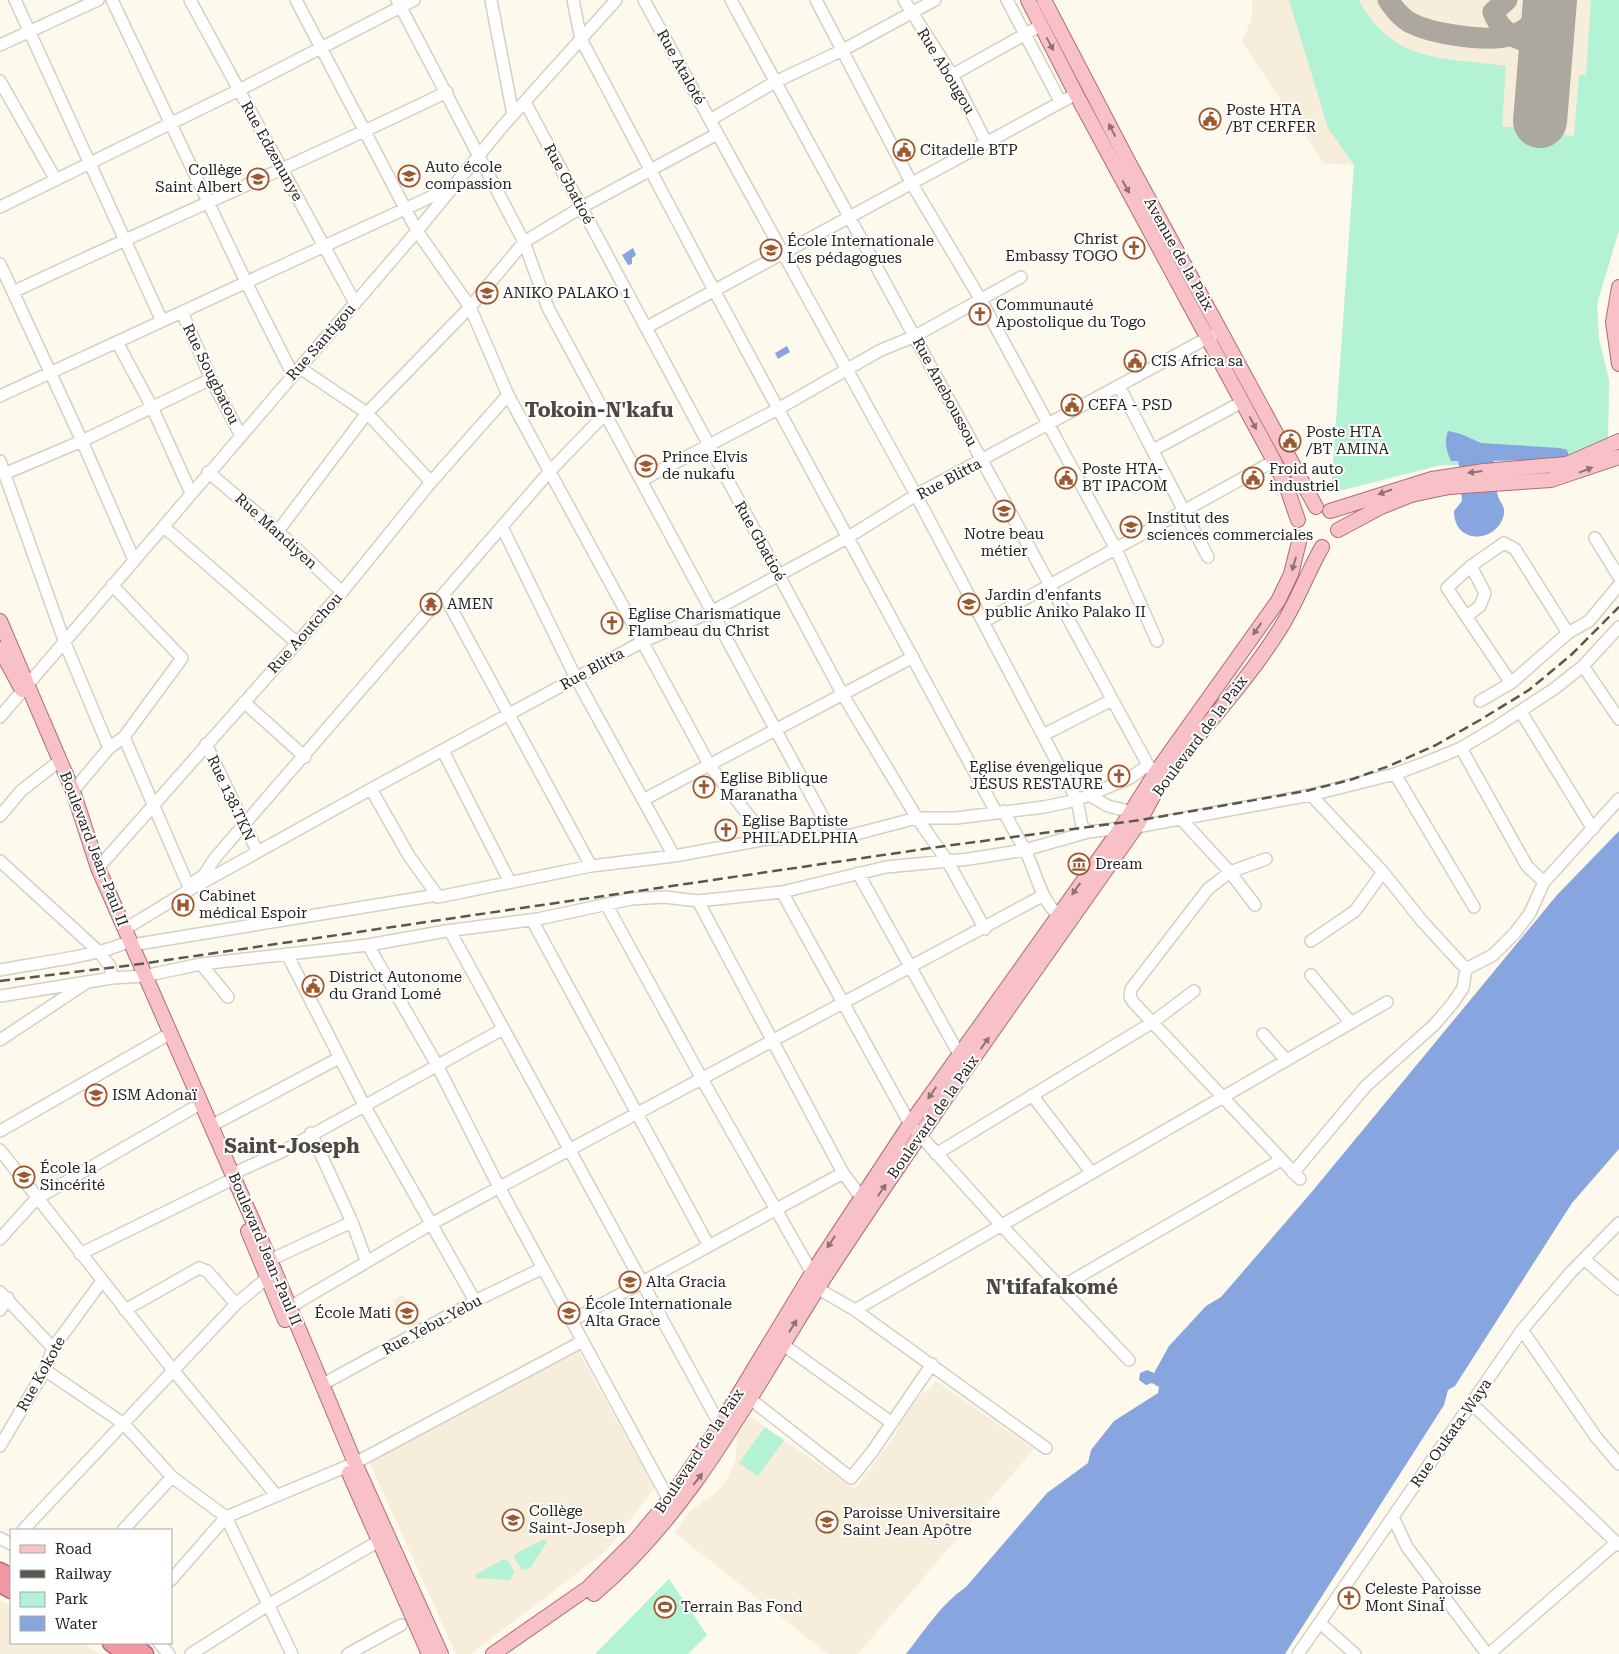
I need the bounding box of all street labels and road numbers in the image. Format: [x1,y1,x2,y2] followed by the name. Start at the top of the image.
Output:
[913,25,979,118] street label: Rue Abougou
[653,26,709,108] street label: Rue Ataloté
[237,98,307,204] street label: Rue Edzenunye
[540,141,598,227] street label: Rue Gbatioé
[1140,194,1218,314] street label: Avenue de la Paix
[283,299,360,384] street label: Rue Santigou
[179,321,243,428] street label: Rue Sougbatou
[909,334,982,450] street label: Rue Aneboussou
[914,455,984,503] street label: Rue Blitta
[231,489,321,573] street label: Rue Mandiyen
[731,498,789,584] street label: Rue Gbatioé
[264,588,346,677] street label: Rue Aoutchou
[557,644,627,694] street label: Rue Blitta
[1149,672,1251,800] street label: Boulevard de la Paix
[203,752,259,844] street label: Rue 138.TKN
[56,769,132,929] street label: Boulevard Jean-Paul II
[884,1052,983,1182] street label: Boulevard de la Paix
[225,1170,305,1328] street label: Boulevard Jean-Paul II
[379,1291,485,1359] street label: Rue Yebu-Yebu
[13,1333,69,1415] street label: Rue Kokote
[1407,1375,1495,1491] street label: Rue Oukata-Waya
[651,1385,748,1517] street label: Boulevard de la Paix

